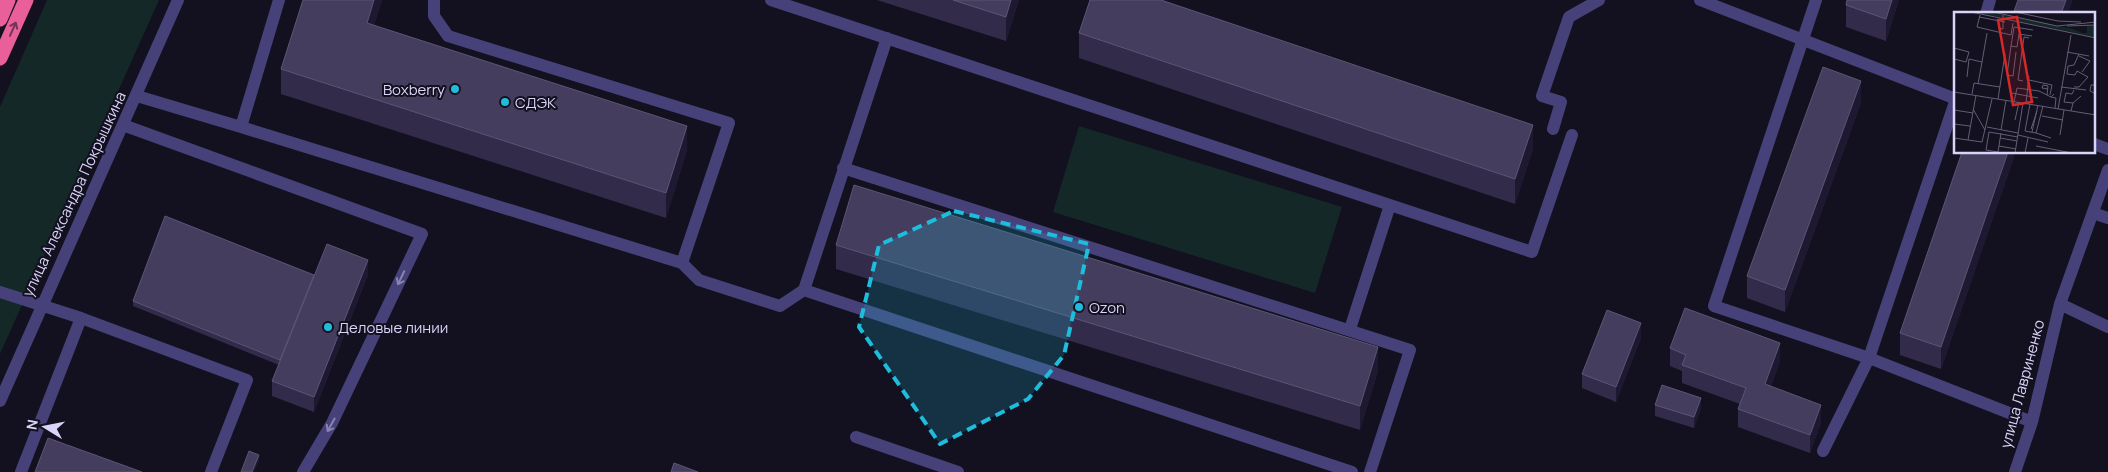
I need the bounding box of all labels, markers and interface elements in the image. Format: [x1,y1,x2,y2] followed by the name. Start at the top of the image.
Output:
[1954,12,2096,154] inset map
[9,22,19,37] one-way arrow
[383,79,445,100] place label: Boxberry
[449,83,461,95] marker: Boxberry
[17,88,131,300] street label: улица Александра Покрышкина
[515,92,556,113] place label: СДЭК
[499,96,511,108] marker: СДЭК
[396,270,405,285] one-way arrow
[1089,297,1125,318] place label: Ozon
[1073,301,1085,313] marker: Ozon
[338,317,448,338] place label: Деловые линии
[1995,317,2049,451] street label: улица Лавриненко
[322,321,334,333] marker: Деловые линии
[20,402,70,452] north arrow
[326,417,336,432] one-way arrow
[21,418,42,431] text: N

